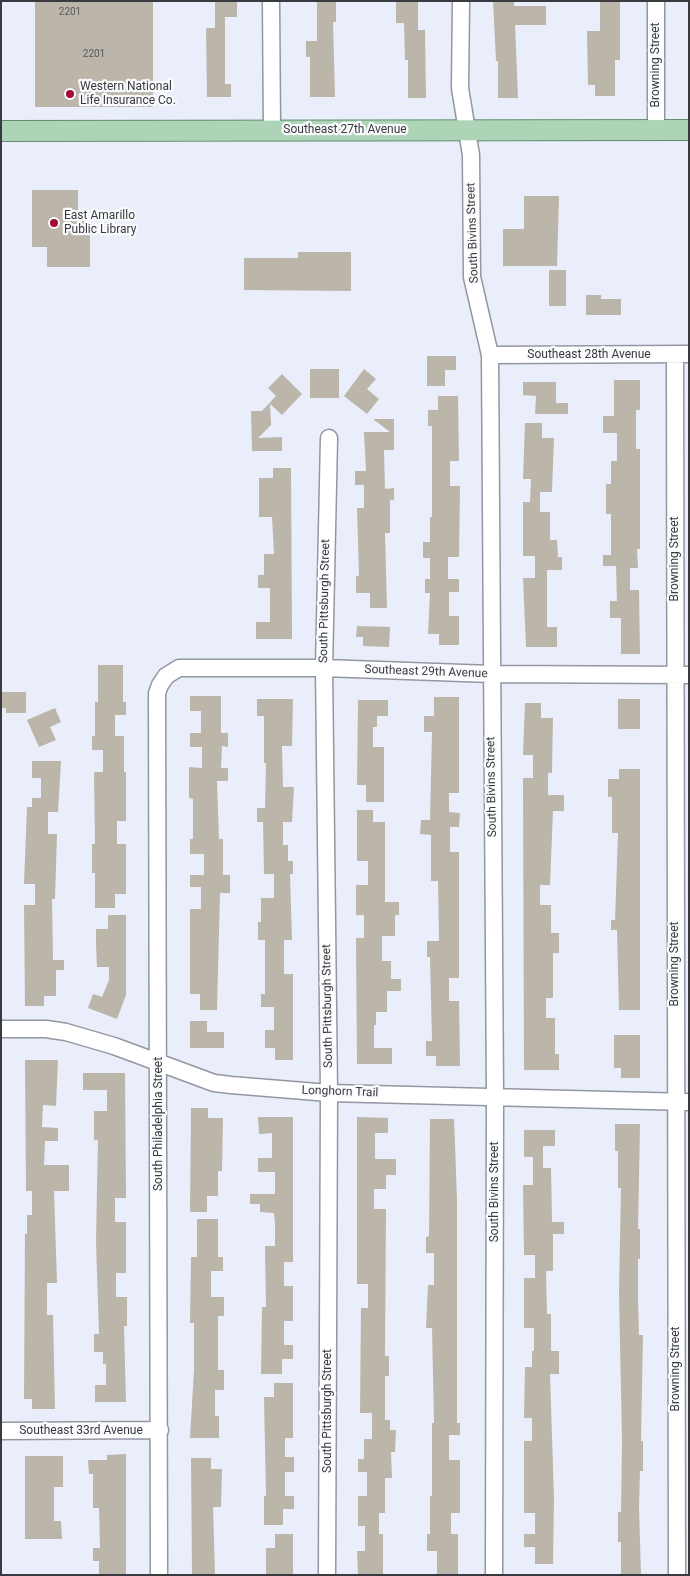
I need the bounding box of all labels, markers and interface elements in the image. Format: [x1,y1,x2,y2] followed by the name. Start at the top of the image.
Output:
[59,6,81,18] house number: 2201
[649,23,663,107] street label: Browning Street
[83,48,105,60] house number: 2201
[80,80,176,108] place label: Western National Life Insurance Co.
[64,88,76,100] marker: Western National Life Insurance Co.
[283,123,407,137] street label: Southeast 27th Avenue
[464,182,482,284] street label: South Bivins Street
[64,209,136,237] place label: East Amarillo Public Library
[48,217,60,229] marker: East Amarillo Public Library
[527,348,651,362] street label: Southeast 28th Avenue
[668,517,682,601] street label: Browning Street
[317,539,333,663] street label: South Pittsburgh Street
[364,663,488,681] street label: Southeast 29th Avenue
[484,737,500,837] street label: South Bivins Street
[668,922,682,1006] street label: Browning Street
[320,944,336,1068] street label: South Pittsburgh Street
[152,1057,166,1191] street label: South Philadelphia Street
[301,1083,379,1101] street label: Longhorn Trail
[488,1142,502,1242] street label: South Bivins Street
[669,1327,683,1411] street label: Browning Street
[321,1349,335,1473] street label: South Pittsburgh Street
[19,1424,143,1438] street label: Southeast 33rd Avenue

